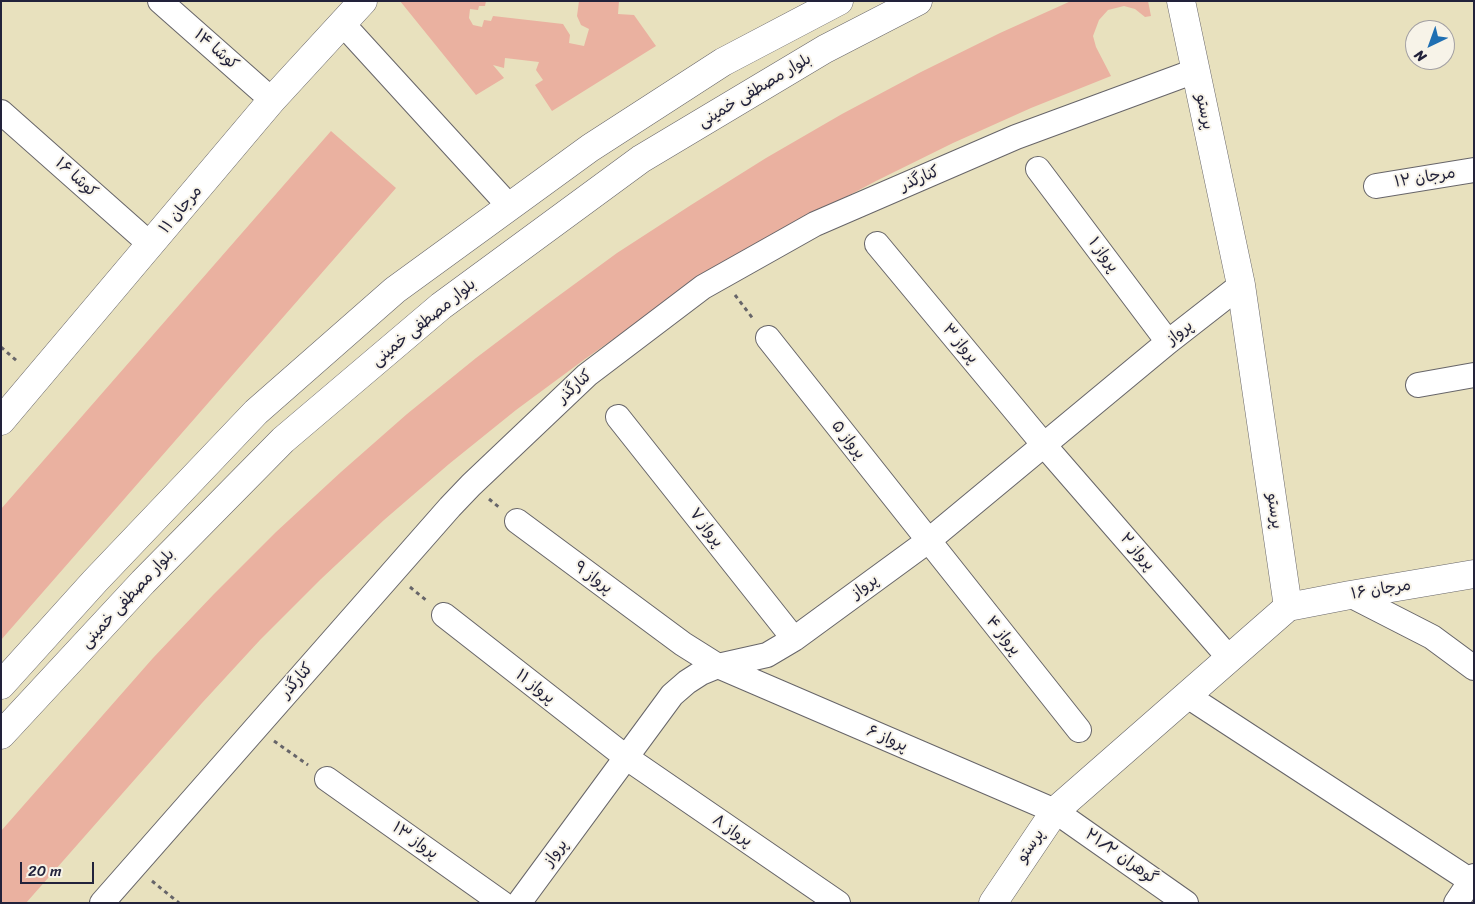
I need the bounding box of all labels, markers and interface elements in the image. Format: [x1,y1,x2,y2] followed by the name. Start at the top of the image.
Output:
[1405,20,1455,70] north arrow
[190,25,242,75] street label: کوشا ۱۴
[1408,43,1432,68] text: N
[695,50,815,132] street label: بلوار مصطفی خمینی
[1191,92,1217,132] street label: پرستو
[51,154,101,202] street label: کوشا ۱۶
[897,162,943,196] street label: کنارگذر
[1393,164,1457,192] street label: مرجان ۱۲
[156,182,206,238] street label: مرجان ۱۱
[1084,234,1122,276] street label: پرواز ۱
[368,275,480,371] street label: بلوار مصطفی خمینی
[1163,317,1197,349] street label: پرواز
[938,320,982,368] street label: پرواز ۳
[553,366,597,408] street label: کنارگذر
[827,417,869,463] street label: پرواز ۵
[1262,492,1286,530] street label: پرستو
[685,505,727,551] street label: پرواز ۷
[1115,529,1159,575] street label: پرواز ۲
[77,545,179,653] street label: بلوار مصطفی خمینی
[570,558,616,598] street label: پرواز ۹
[848,571,882,603] street label: پرواز
[1350,576,1412,604] street label: مرجان ۱۶
[981,613,1025,659] street label: پرواز ۴
[276,659,318,703] street label: کنارگذر
[512,666,558,708] street label: پرواز ۱۱
[864,722,910,756] street label: پرواز ۶
[708,811,756,851] street label: پرواز ۸
[388,818,442,864] street label: پرواز ۱۳
[1081,825,1161,889] street label: گوهران ۲۱/۲
[1013,826,1049,866] street label: پرستو
[540,836,572,870] street label: پرواز
[22,852,96,884] scale bar
[28,858,62,884] text: 20 m

